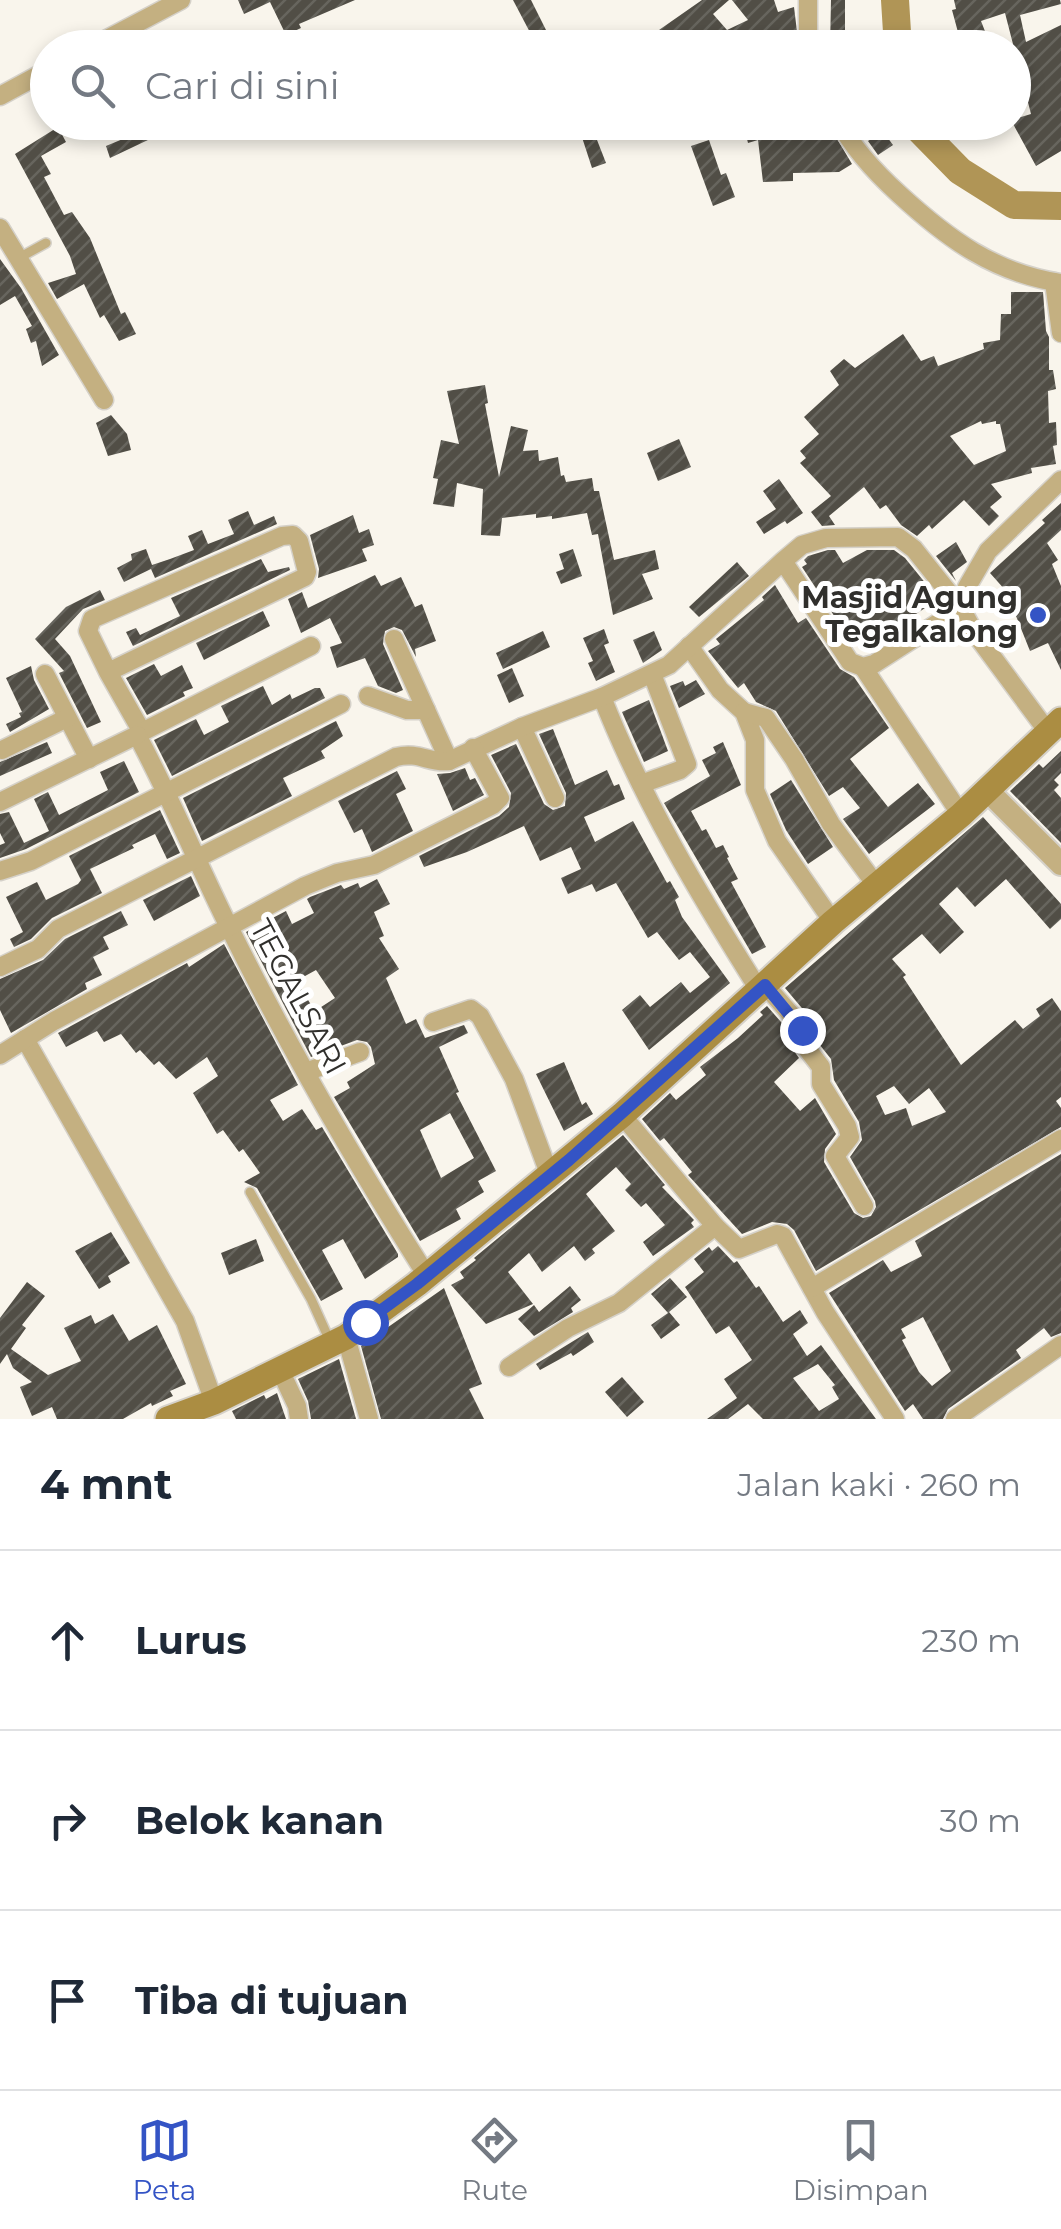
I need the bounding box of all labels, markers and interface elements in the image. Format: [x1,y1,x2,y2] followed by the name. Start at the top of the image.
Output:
[30,30,1031,140] search box
[65,58,120,113] icon: search
[145,62,340,109] text: Cari di sini
[801,579,1018,650] place label: Masjid Agung Tegalkalong
[1027,604,1049,626] marker: Masjid Agung Tegalkalong
[242,913,355,1081] street label: TEGALSARI
[780,1008,826,1054] route end
[343,1300,389,1346] route start
[40,1458,172,1510] text: 4 mnt
[737,1465,1021,1504] text: Jalan kaki · 260 m
[40,1613,95,1668] icon: ahead
[135,1617,247,1664] text: Lurus
[921,1621,1021,1660] text: 230 m
[40,1793,95,1848] icon: right
[135,1797,384,1844] text: Belok kanan
[939,1801,1021,1840] text: 30 m
[40,1973,95,2028] icon: arrive
[135,1977,409,2024] text: Tiba di tujuan
[132,2113,196,2207] tab: Peta
[461,2113,528,2207] tab: Rute
[793,2113,929,2207] tab: Disimpan

